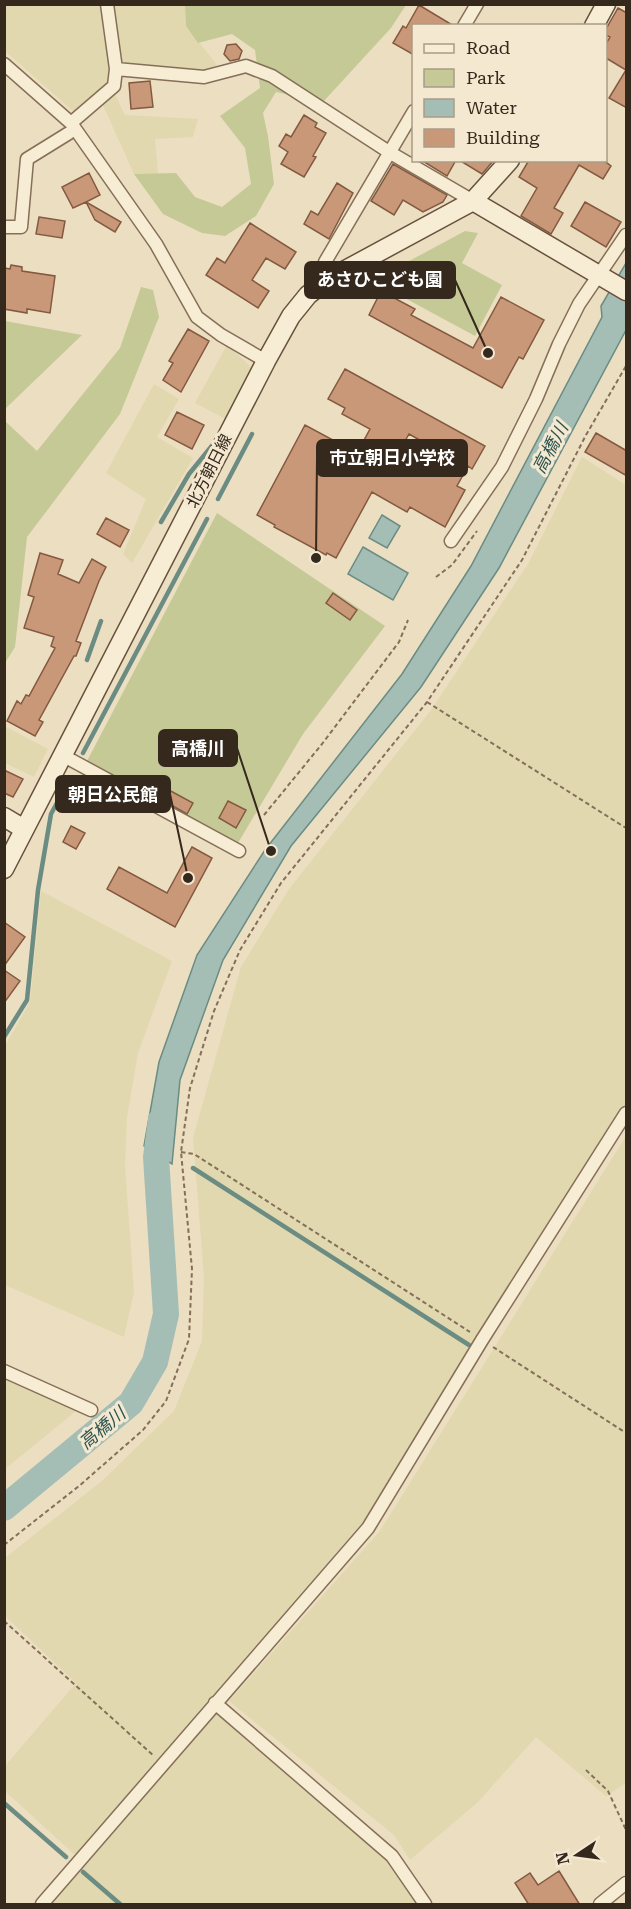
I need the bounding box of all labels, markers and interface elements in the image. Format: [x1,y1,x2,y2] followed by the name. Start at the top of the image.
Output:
[412,24,607,162] legend
[466,37,511,58] text: Road
[466,67,506,88] text: Park
[466,97,517,118] text: Water
[466,127,540,148] text: Building
[305,262,455,298] callout: あさひこども園
[317,269,443,290] text: あさひこども園
[528,417,573,477] water label: 高橋川
[182,431,236,511] street label: 北方朝日線
[317,440,467,476] callout: 市立朝日小学校
[329,447,455,468] text: 市立朝日小学校
[159,730,237,766] callout: 高橋川
[171,738,225,759] text: 高橋川
[56,776,170,812] callout: 朝日公民館
[68,784,158,805] text: 朝日公民館
[75,1401,131,1453] water label: 高橋川
[547,1825,607,1885] north arrow
[552,1850,574,1866] text: N

